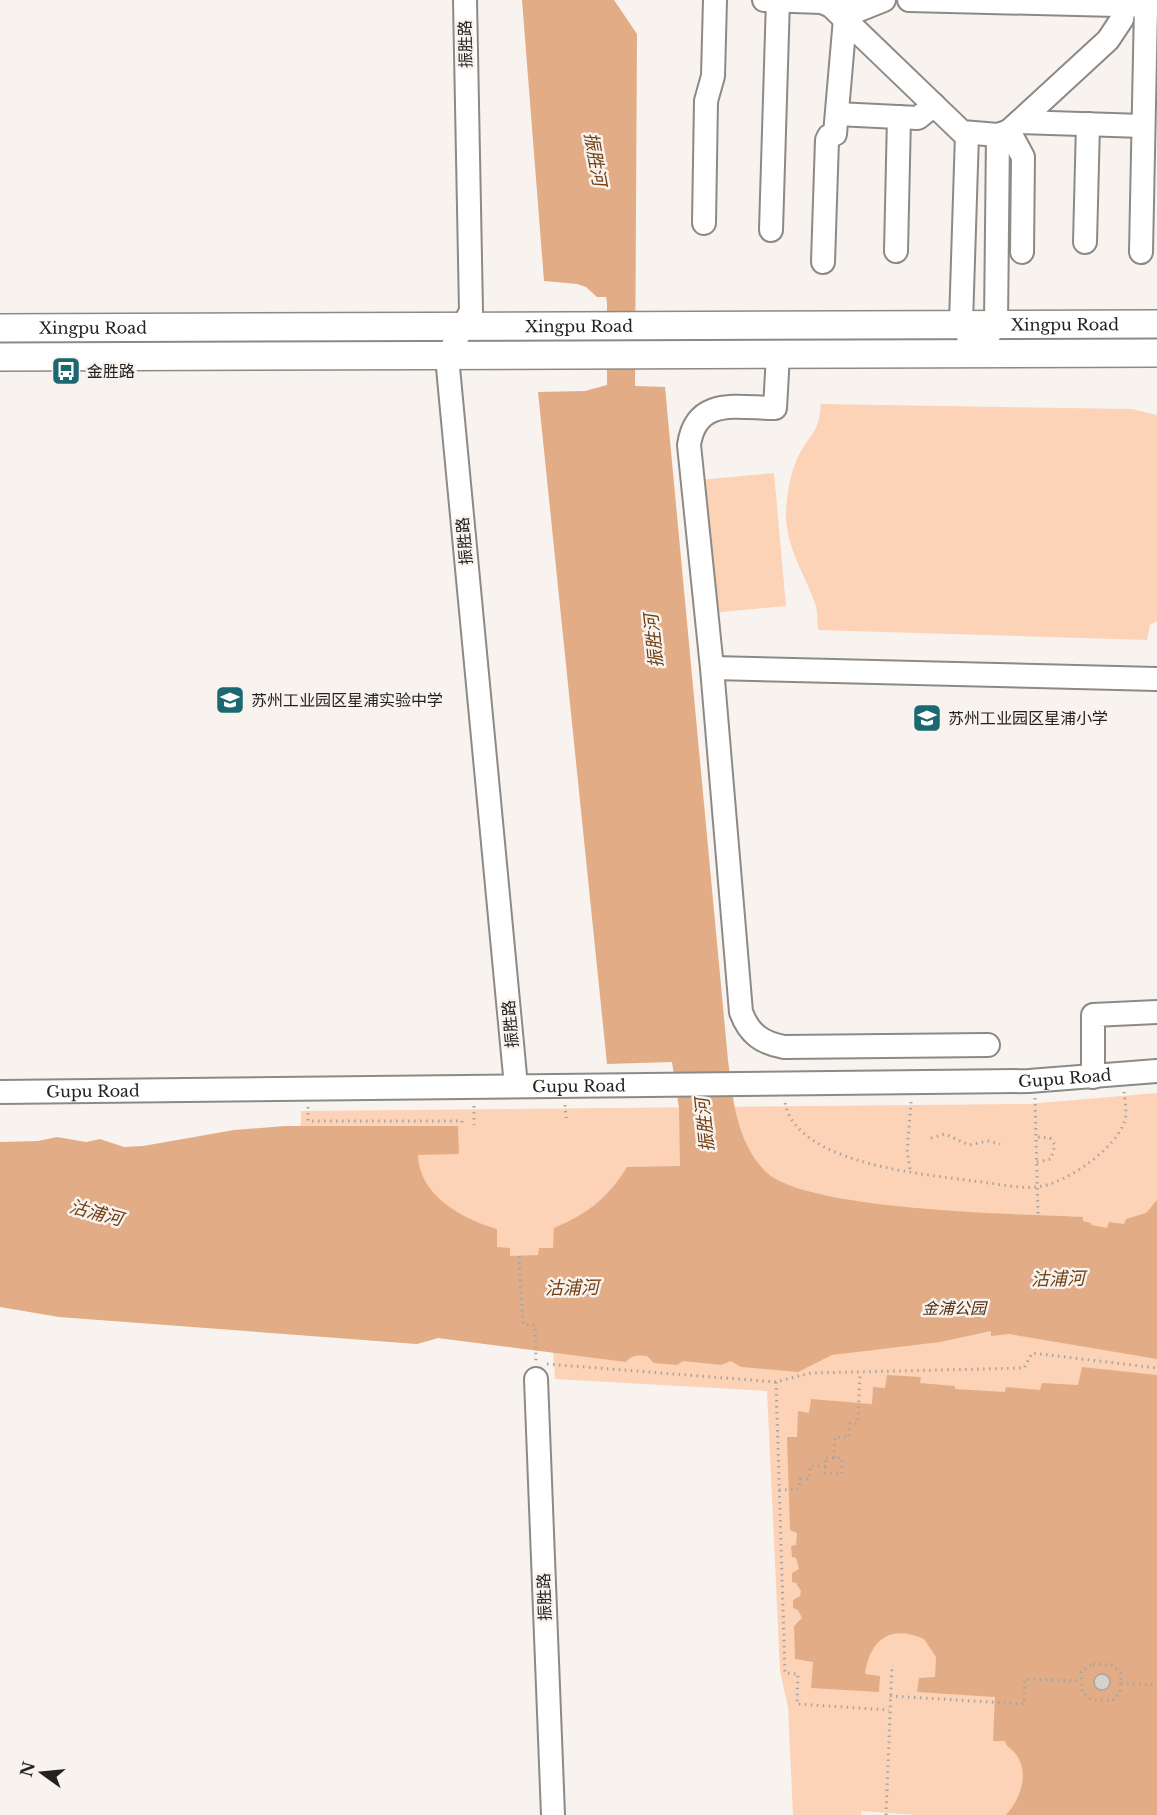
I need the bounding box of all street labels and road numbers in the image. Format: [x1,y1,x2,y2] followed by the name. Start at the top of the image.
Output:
[455,20,475,68] street label: 振胜路
[1011,314,1119,335] street label: Xingpu Road
[525,316,633,336] street label: Xingpu Road
[39,317,147,338] street label: Xingpu Road
[452,516,476,566] street label: 振胜路
[498,999,522,1049] street label: 振胜路
[1018,1065,1112,1091] street label: Gupu Road
[532,1075,626,1096] street label: Gupu Road
[46,1081,140,1102] street label: Gupu Road
[533,1573,555,1621] street label: 振胜路

